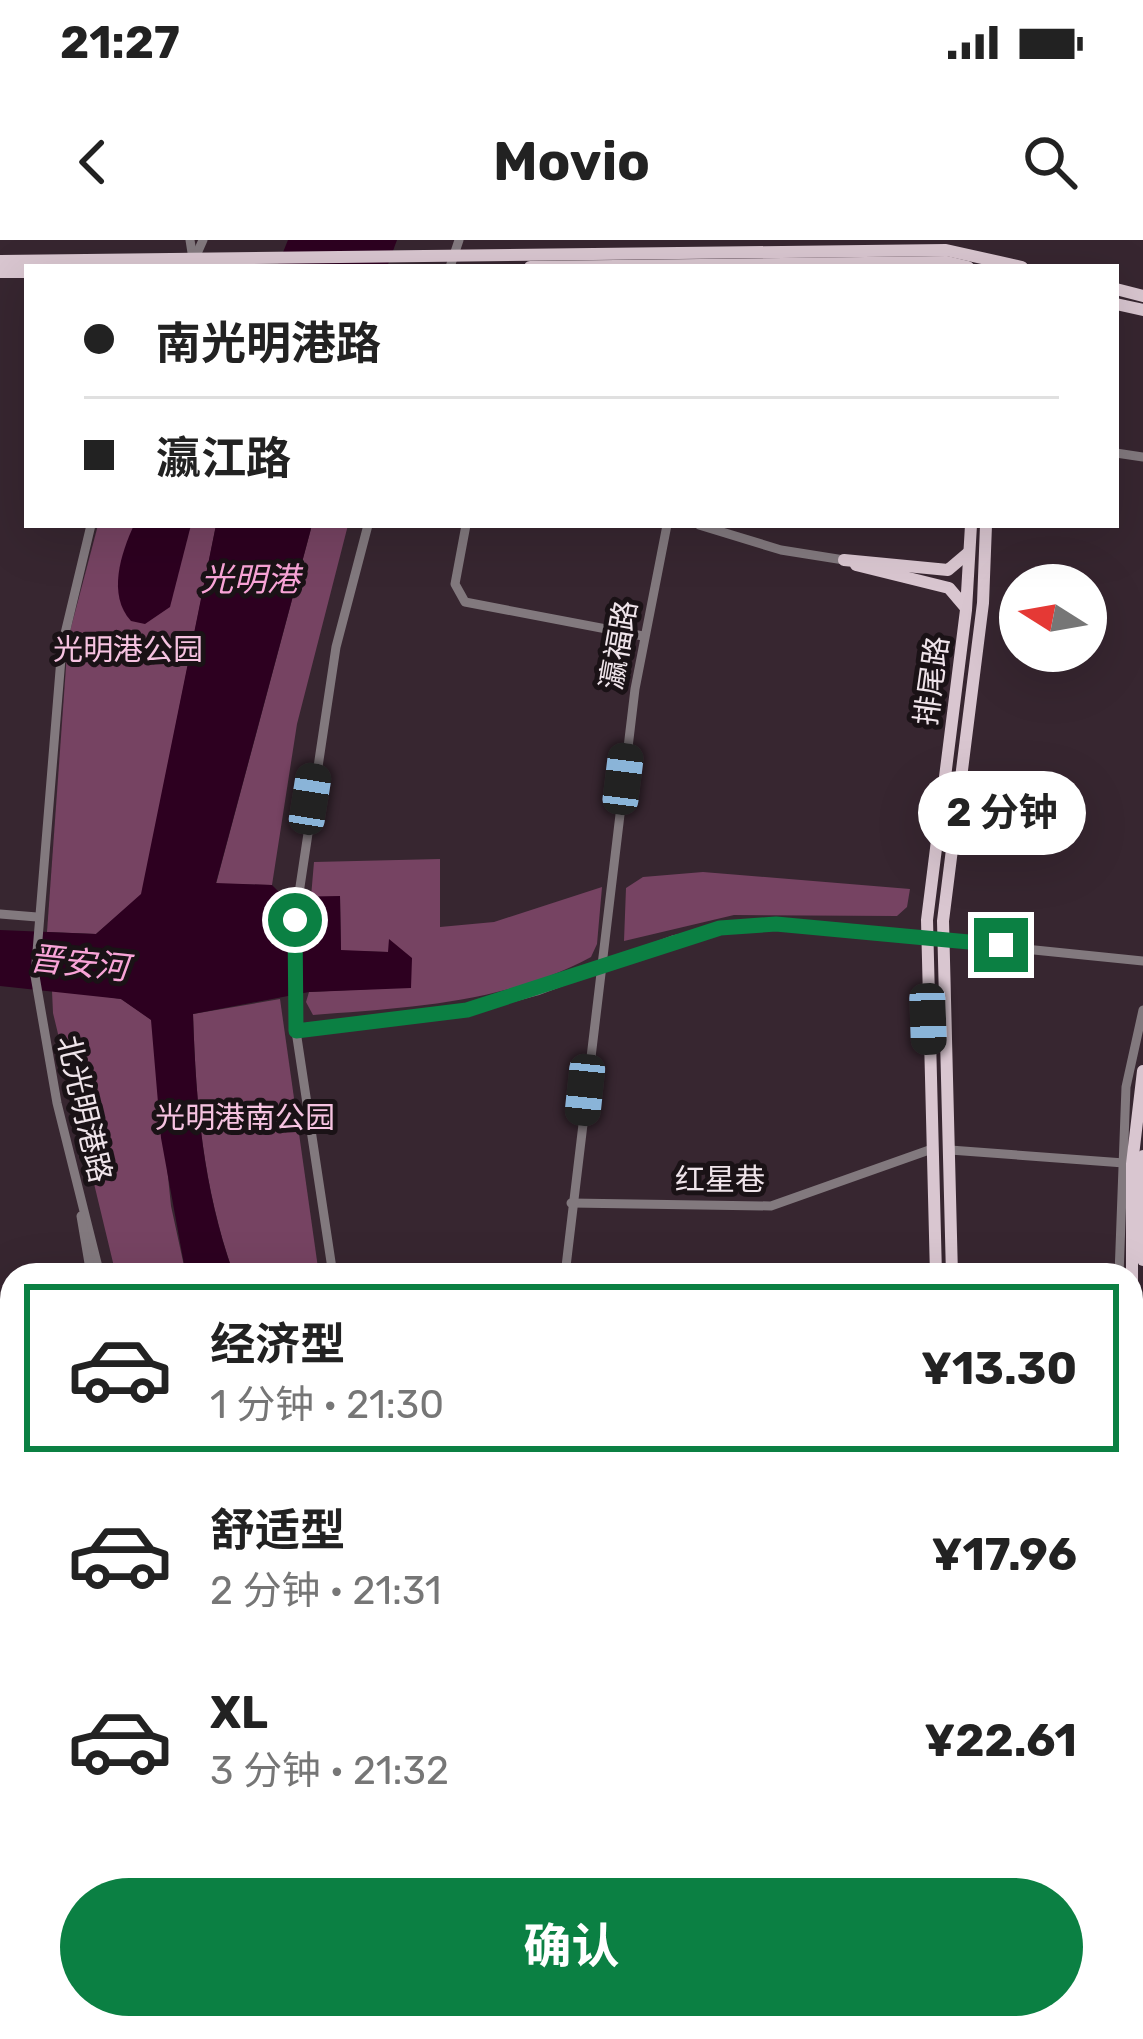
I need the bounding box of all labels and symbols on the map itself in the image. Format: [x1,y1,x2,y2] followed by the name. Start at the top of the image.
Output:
[201,560,304,599] water label: 光明港
[999,564,1107,672] north arrow
[593,598,645,692] street label: 瀛福路
[53,632,203,668] park label: 光明港公园
[908,634,956,728] street label: 排尾路
[601,741,645,817] car
[287,761,333,837] car
[917,771,1085,855] callout: 2 分钟
[268,893,322,947] route start
[974,918,1028,972] route end
[28,938,136,988] water label: 晋安河
[909,982,947,1056] car
[50,1032,118,1186] street label: 北光明港路
[563,1052,607,1128] car
[155,1100,335,1136] park label: 光明港南公园
[675,1162,765,1198] street label: 红星巷

